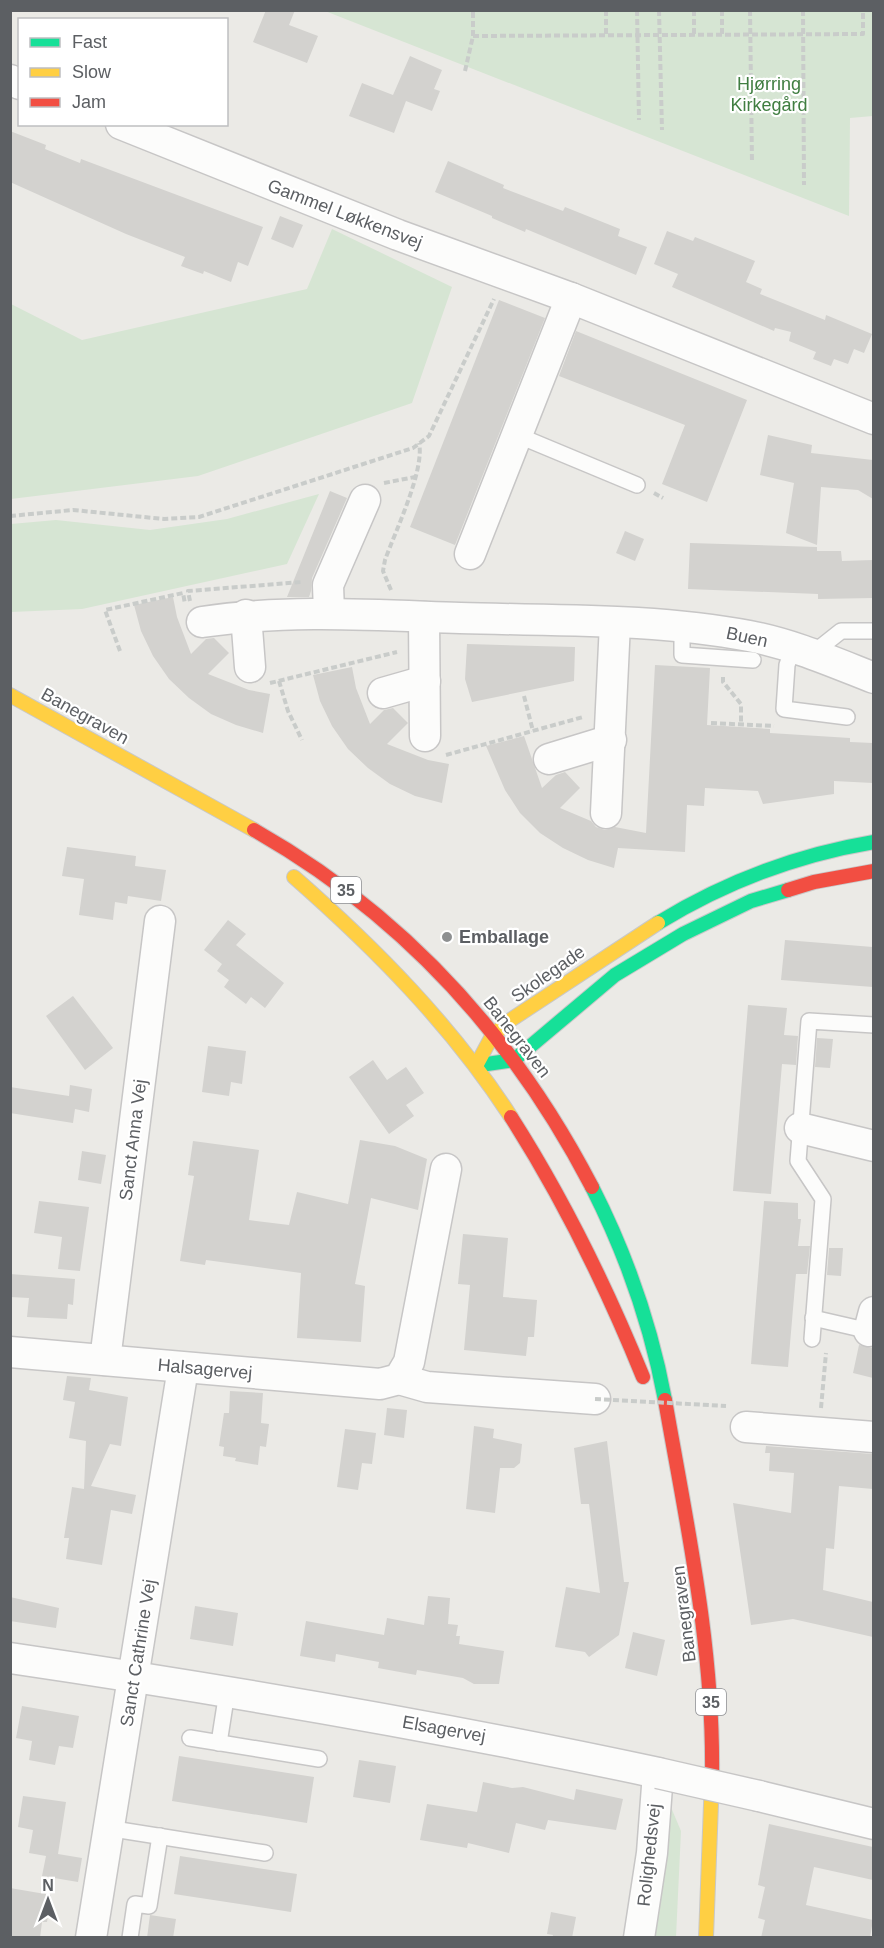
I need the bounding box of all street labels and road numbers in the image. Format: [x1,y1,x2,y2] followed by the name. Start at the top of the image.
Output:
[265,175,425,253] street label: Gammel Løkkensvej
[724,623,770,651] street label: Buen
[38,684,132,748] street label: Banegraven
[331,877,361,903] road number: 35
[507,941,589,1007] street label: Skolegade
[479,993,555,1081] street label: Banegraven
[116,1078,150,1202] street label: Sanct Anna Vej
[157,1355,253,1383] street label: Halsagervej
[668,1565,700,1663] street label: Banegraven
[116,1578,160,1728] street label: Sanct Cathrine Vej
[696,1689,726,1715] road number: 35
[401,1712,487,1746] street label: Elsagervej
[634,1803,664,1907] street label: Rolighedsvej

